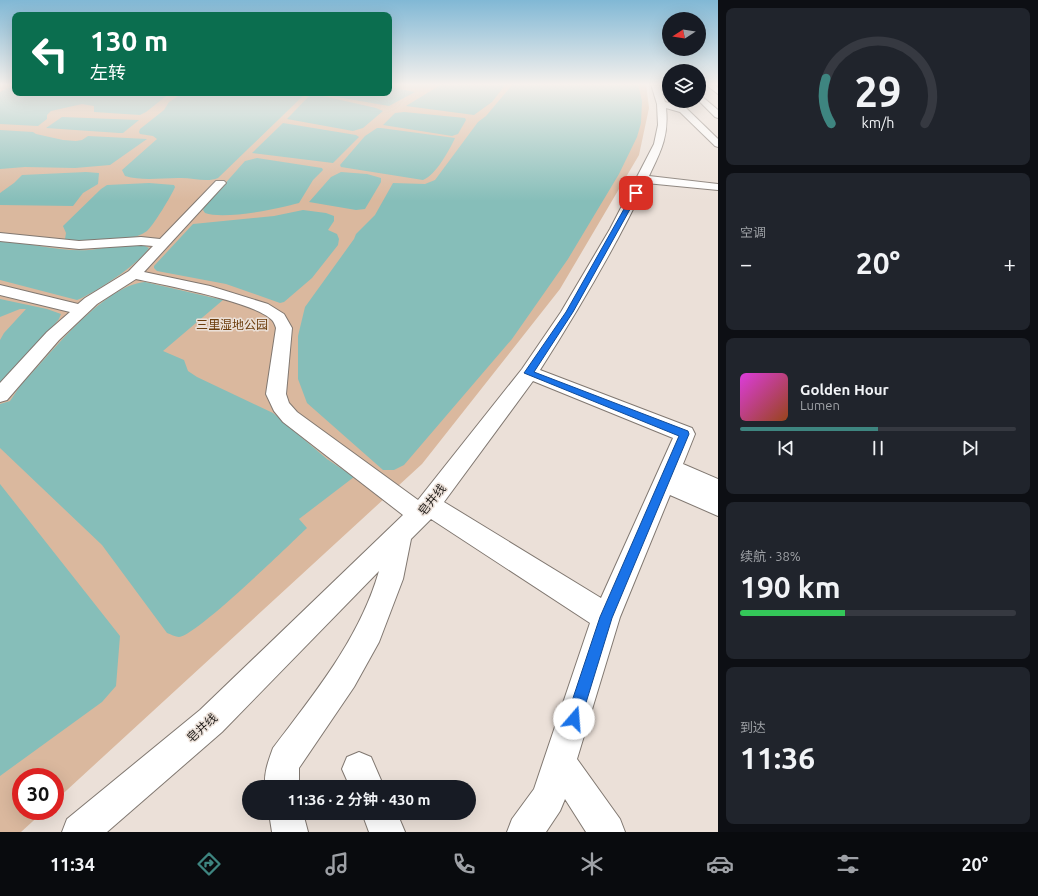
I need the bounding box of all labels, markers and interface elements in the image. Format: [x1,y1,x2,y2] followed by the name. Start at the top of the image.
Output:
[662,12,706,56] north arrow
[662,12,706,108] map controls
[90,25,168,56] text: 130 m
[24,28,76,80] icon: left
[90,62,126,82] text: 左转
[662,64,706,108] button: layers
[855,68,901,115] text: 29
[862,115,894,131] text: km/h
[619,176,653,210] pin
[625,182,647,204] icon: arrive
[740,225,766,239] text: 空调
[856,246,900,280] text: 20°
[740,251,752,276] text: −
[1004,251,1016,276] text: +
[196,318,268,331] park label: 三里湿地公园
[800,381,889,398] text: Golden Hour
[800,398,840,412] text: Lumen
[775,437,797,459] icon: previous
[867,437,889,459] icon: pause
[959,437,981,459] icon: next
[415,482,448,518] street label: 皂井线
[740,549,801,563] text: 续航 · 38%
[740,570,841,604] text: 190 km
[553,698,595,740] position arrow
[184,711,219,745] street label: 皂井线
[740,720,766,734] text: 到达
[740,741,815,775] text: 11:36
[12,768,64,820] speed limit sign: 30
[287,791,431,808] text: 11:36 · 2 分钟 · 430 m
[195,850,223,878] icon: directions
[323,850,351,878] icon: music
[450,850,478,878] icon: phone
[578,850,606,878] icon: climate
[706,850,734,878] icon: car
[834,850,862,878] icon: filters
[50,854,95,874] text: 11:34
[961,854,988,874] text: 20°

